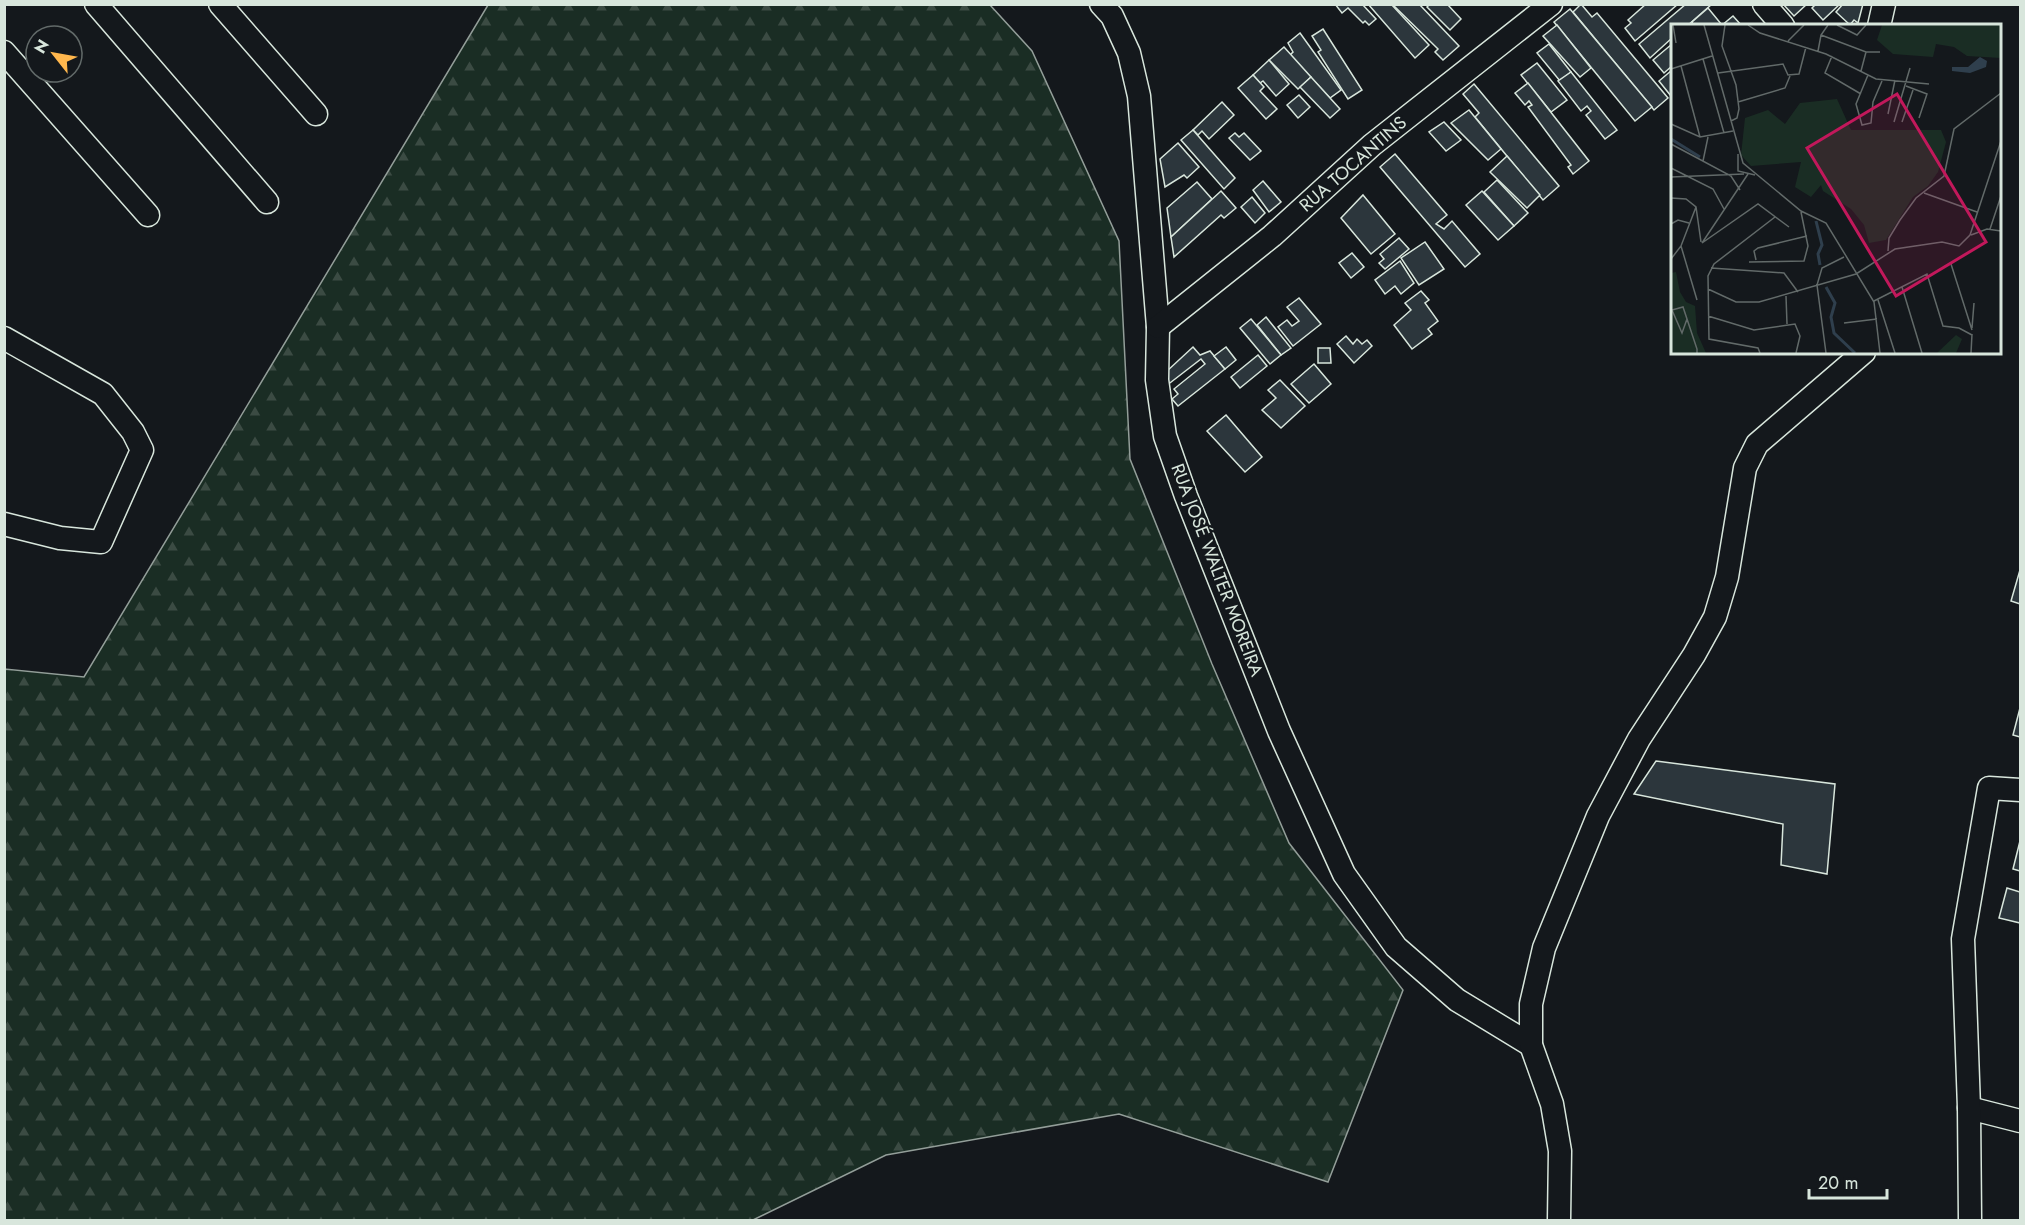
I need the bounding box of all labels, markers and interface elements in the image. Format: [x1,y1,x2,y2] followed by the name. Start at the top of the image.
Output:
[24,24,84,84] north arrow
[1671,24,2001,354] inset map
[28,35,55,58] text: N
[1294,110,1412,218] street label: RUA TOCANTINS
[1164,460,1270,680] street label: RUA JOSÉ WALTER MOREIRA
[1809,1162,1887,1200] scale bar
[1818,1170,1858,1196] text: 20 m

